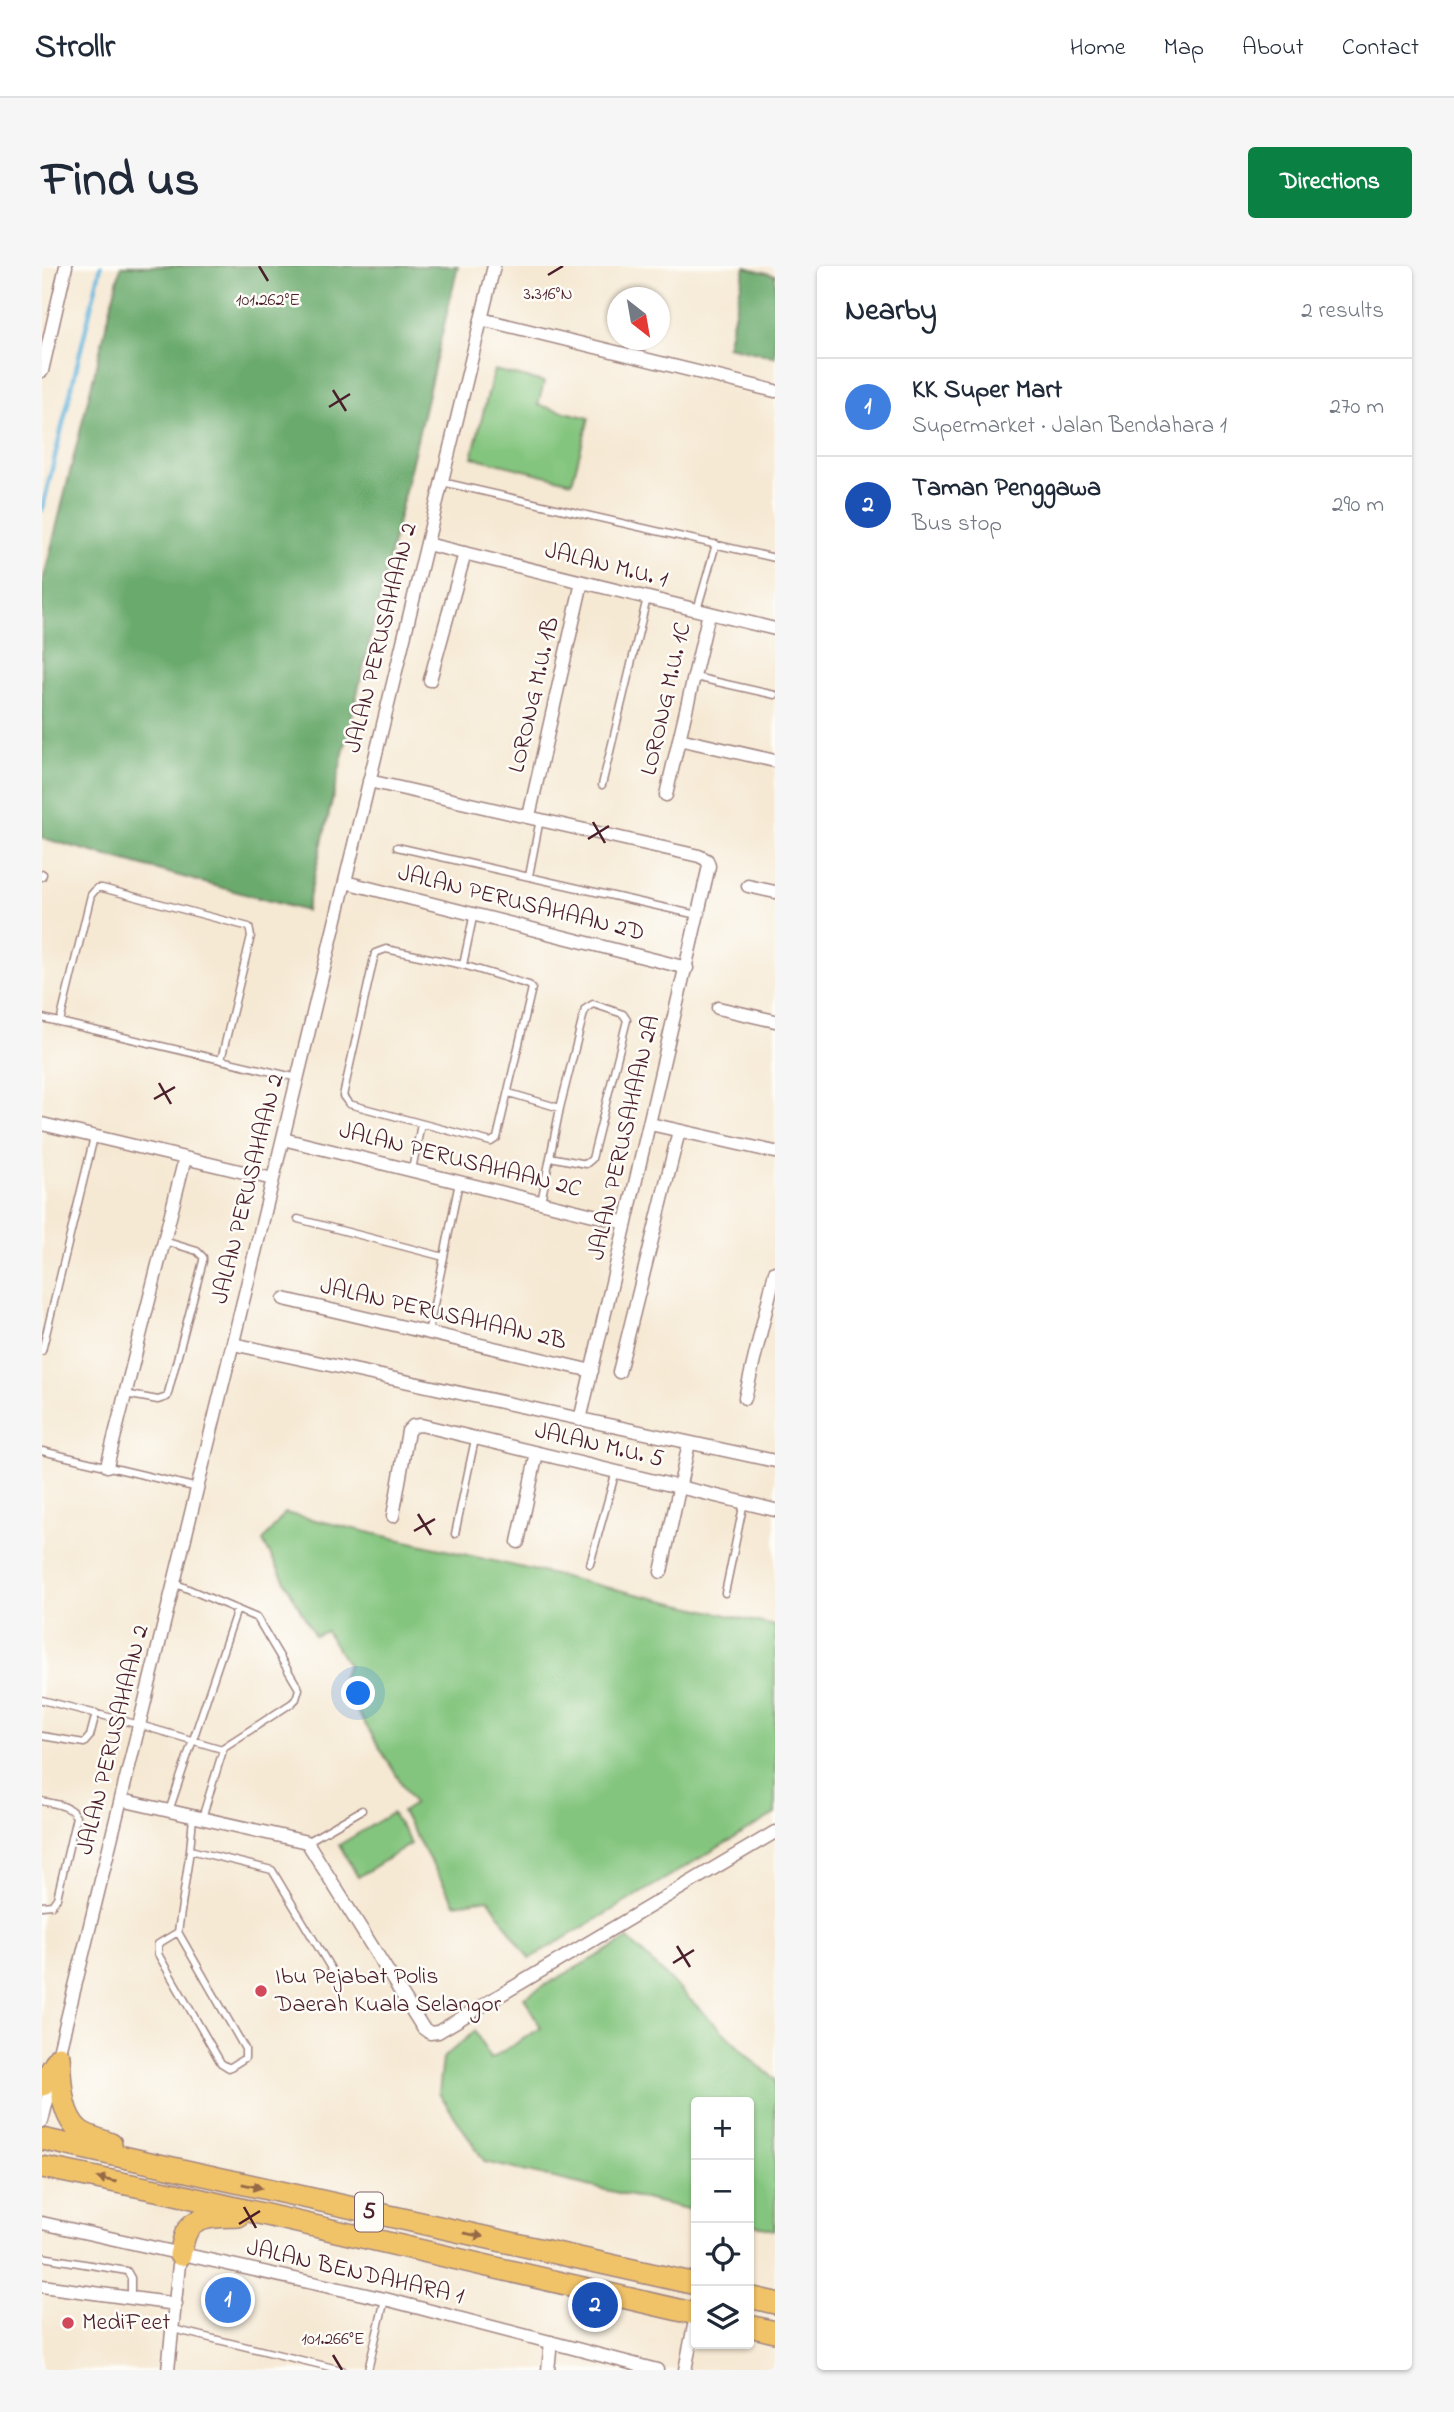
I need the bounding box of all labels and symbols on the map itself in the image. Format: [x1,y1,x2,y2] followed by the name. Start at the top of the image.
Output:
[523,282,573,308] text: 3.316°N
[607,287,670,350] north arrow
[236,288,300,314] text: 101.262°E
[337,519,427,757] street label: JALAN PERUSAHAAN 2
[541,534,671,598] street label: JALAN M.U. 1
[500,614,570,776] street label: LORONG M.U. 1B
[632,619,702,779] street label: LORONG M.U. 1C
[394,856,648,952] street label: JALAN PERUSAHAAN 2D
[580,1012,670,1264] street label: JALAN PERUSAHAAN 2A
[204,1070,294,1308] street label: JALAN PERUSAHAAN 2
[335,1114,585,1208] street label: JALAN PERUSAHAAN 2C
[316,1270,570,1360] street label: JALAN PERUSAHAAN 2B
[531,1414,667,1478] street label: JALAN M.U. 5
[69,1621,159,1859] street label: JALAN PERUSAHAAN 2
[341,1676,375,1710] your location
[274,1960,502,2023] place label: Ibu Pejabat Polis Daerah Kuala Selangor
[253,1983,269,1999] marker: Ibu Pejabat Polis Daerah Kuala Selangor
[96,2174,118,2185] one-way arrow
[241,2181,263,2192] one-way arrow
[355,2192,383,2232] road number: 5
[463,2230,485,2241] one-way arrow
[243,2231,467,2315] street label: JALAN BENDAHARA 1
[205,2274,251,2326] pin: 1
[572,2279,618,2331] pin: 2
[82,2306,170,2341] place label: MediFeet
[60,2315,76,2331] marker: MediFeet
[301,2327,365,2353] text: 101.266°E

